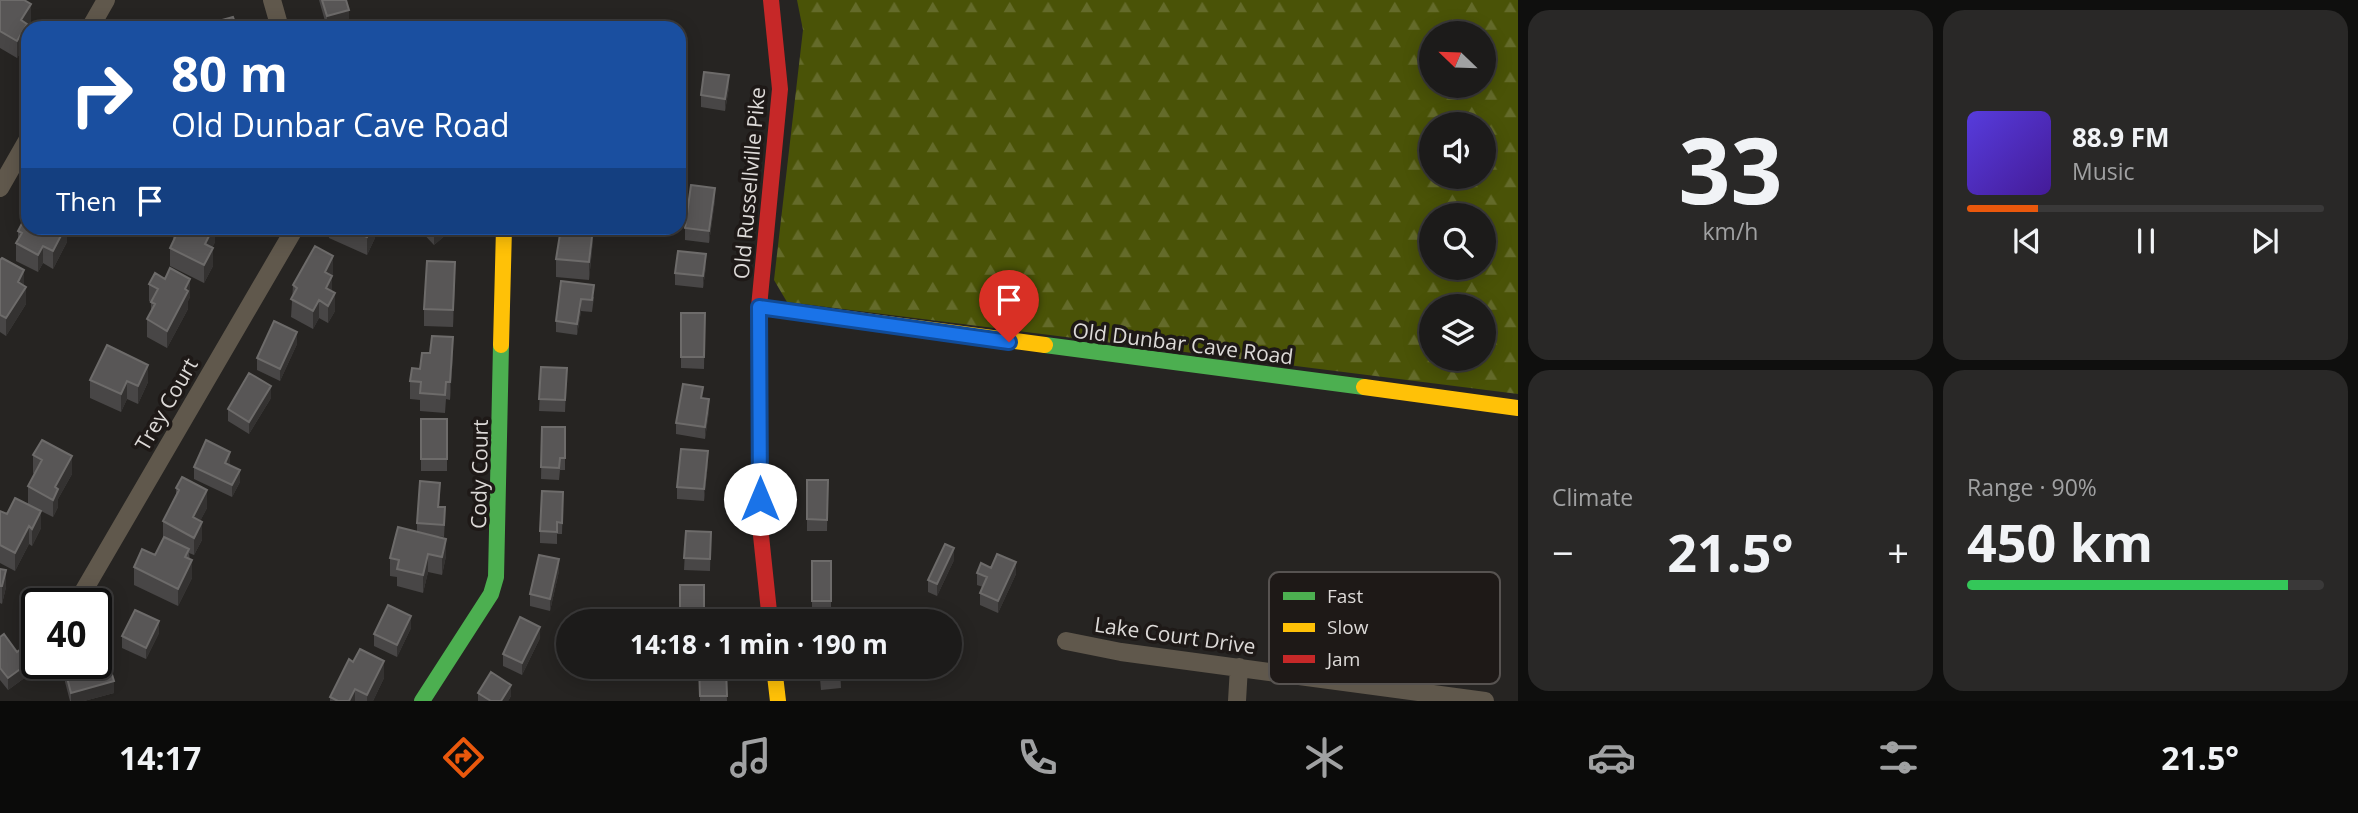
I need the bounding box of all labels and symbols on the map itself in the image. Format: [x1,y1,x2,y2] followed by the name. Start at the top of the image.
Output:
[1419,21,1496,98] north arrow
[727,86,771,280] street label: Old Russellville Pike
[979,270,1039,342] pin
[1071,316,1295,370] street label: Old Dunbar Cave Road
[128,353,204,455] street label: Trey Court
[464,419,494,529] street label: Cody Court
[723,462,797,536] position arrow
[1269,572,1500,684] legend
[1327,583,1363,609] text: Fast
[21,588,112,679] speed limit sign: 40
[1093,610,1257,660] street label: Lake Court Drive
[1327,614,1369,640] text: Slow
[1325,646,1360,672] text: Jam

